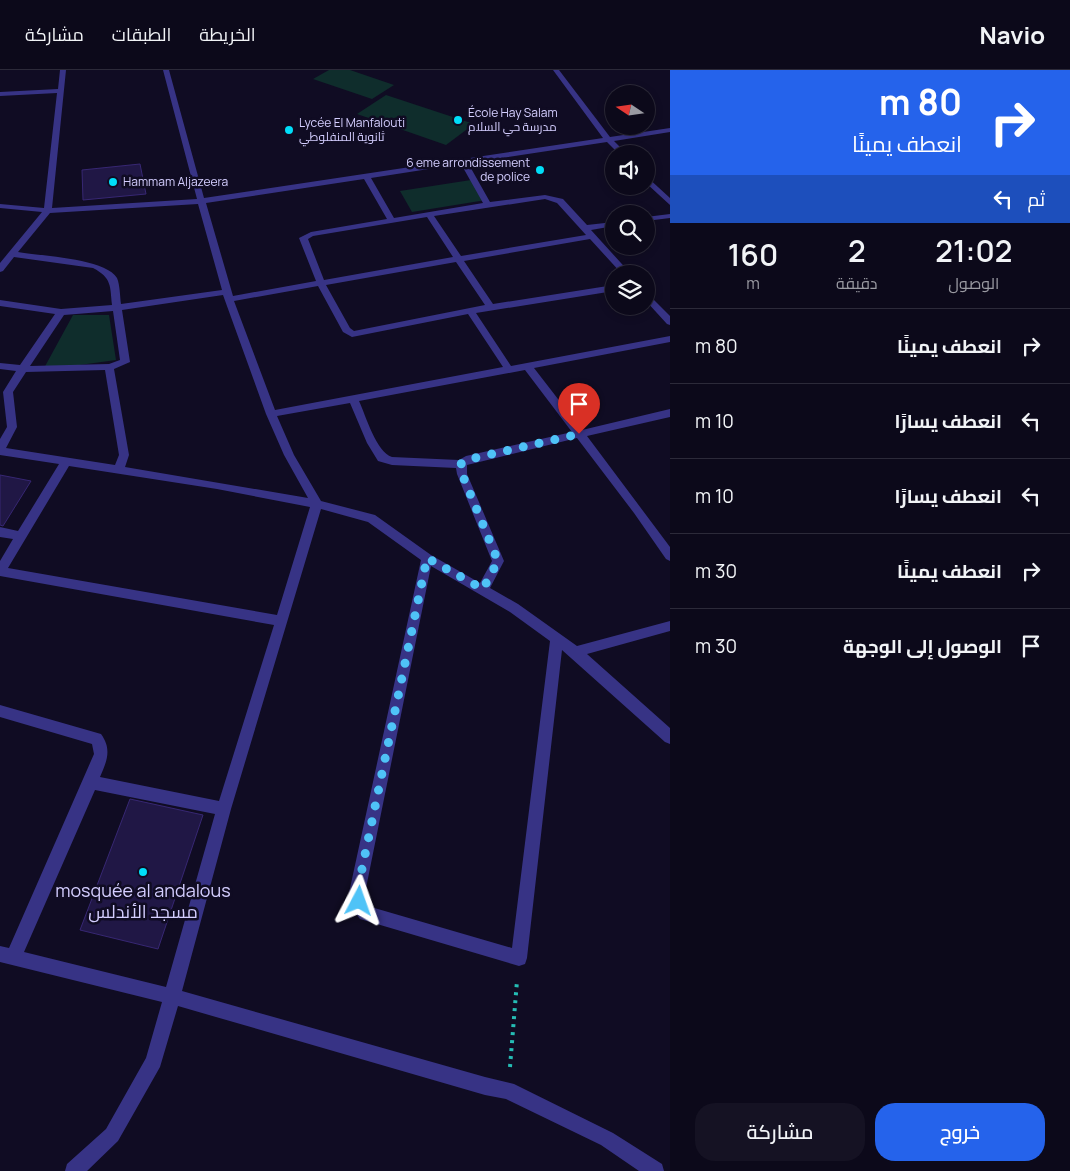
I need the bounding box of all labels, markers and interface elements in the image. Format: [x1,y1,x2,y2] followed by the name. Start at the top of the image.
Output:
[980,18,1045,51] text: Navio
[25,22,84,46] text: مشاركة
[112,22,171,46] text: الطبقات
[199,22,256,46] text: الخريطة
[879,78,962,126] text: 80 m
[605,85,655,135] north arrow
[605,85,655,315] map controls
[980,90,1045,155] icon: right
[468,104,558,137] place label: École Hay Salam مدرسة حي السلام
[299,114,405,147] place label: Lycée El Manfalouti ثانوية المنفلوطي
[452,114,464,126] marker: École Hay Salam مدرسة حي السلام
[283,124,295,136] marker: Lycée El Manfalouti ثانوية المنفلوطي
[852,129,962,159] text: انعطف يمينًا
[605,145,655,195] button: sound
[406,154,530,185] place label: 6 eme arrondissement de police
[534,164,546,176] marker: 6 eme arrondissement de police
[123,173,228,190] place label: Hammam Aljazeera
[107,176,119,188] marker: Hammam Aljazeera
[989,185,1017,213] icon: left
[1027,186,1045,212] text: ثم
[605,205,655,255] button: search
[848,230,866,271] text: 2
[935,230,1012,271] text: 21:02
[728,234,778,275] text: 160
[605,265,655,315] button: layers
[746,272,760,294] text: m
[836,272,878,294] text: دقيقة
[948,272,999,294] text: الوصول
[1017,332,1045,360] icon: right
[695,333,738,359] text: 80 m
[897,333,1002,359] text: انعطف يمينًا
[558,383,600,434] pin
[565,390,593,418] icon: arrive
[1017,407,1045,435] icon: left
[695,408,734,434] text: 10 m
[895,408,1002,434] text: انعطف يسارًا
[1017,482,1045,510] icon: left
[695,483,734,509] text: 10 m
[895,483,1002,509] text: انعطف يسارًا
[1017,557,1045,585] icon: right
[695,558,737,584] text: 30 m
[897,558,1002,584] text: انعطف يمينًا
[1017,632,1045,660] icon: arrive
[695,633,737,659] text: 30 m
[843,633,1002,659] text: الوصول إلى الوجهة
[137,866,149,878] marker: mosquée al andalous مسجد الأندلس
[332,874,384,926] position arrow
[55,878,231,923] place label: mosquée al andalous مسجد الأندلس
[695,1103,865,1161] button: مشاركة
[875,1103,1045,1161] button: خروج

